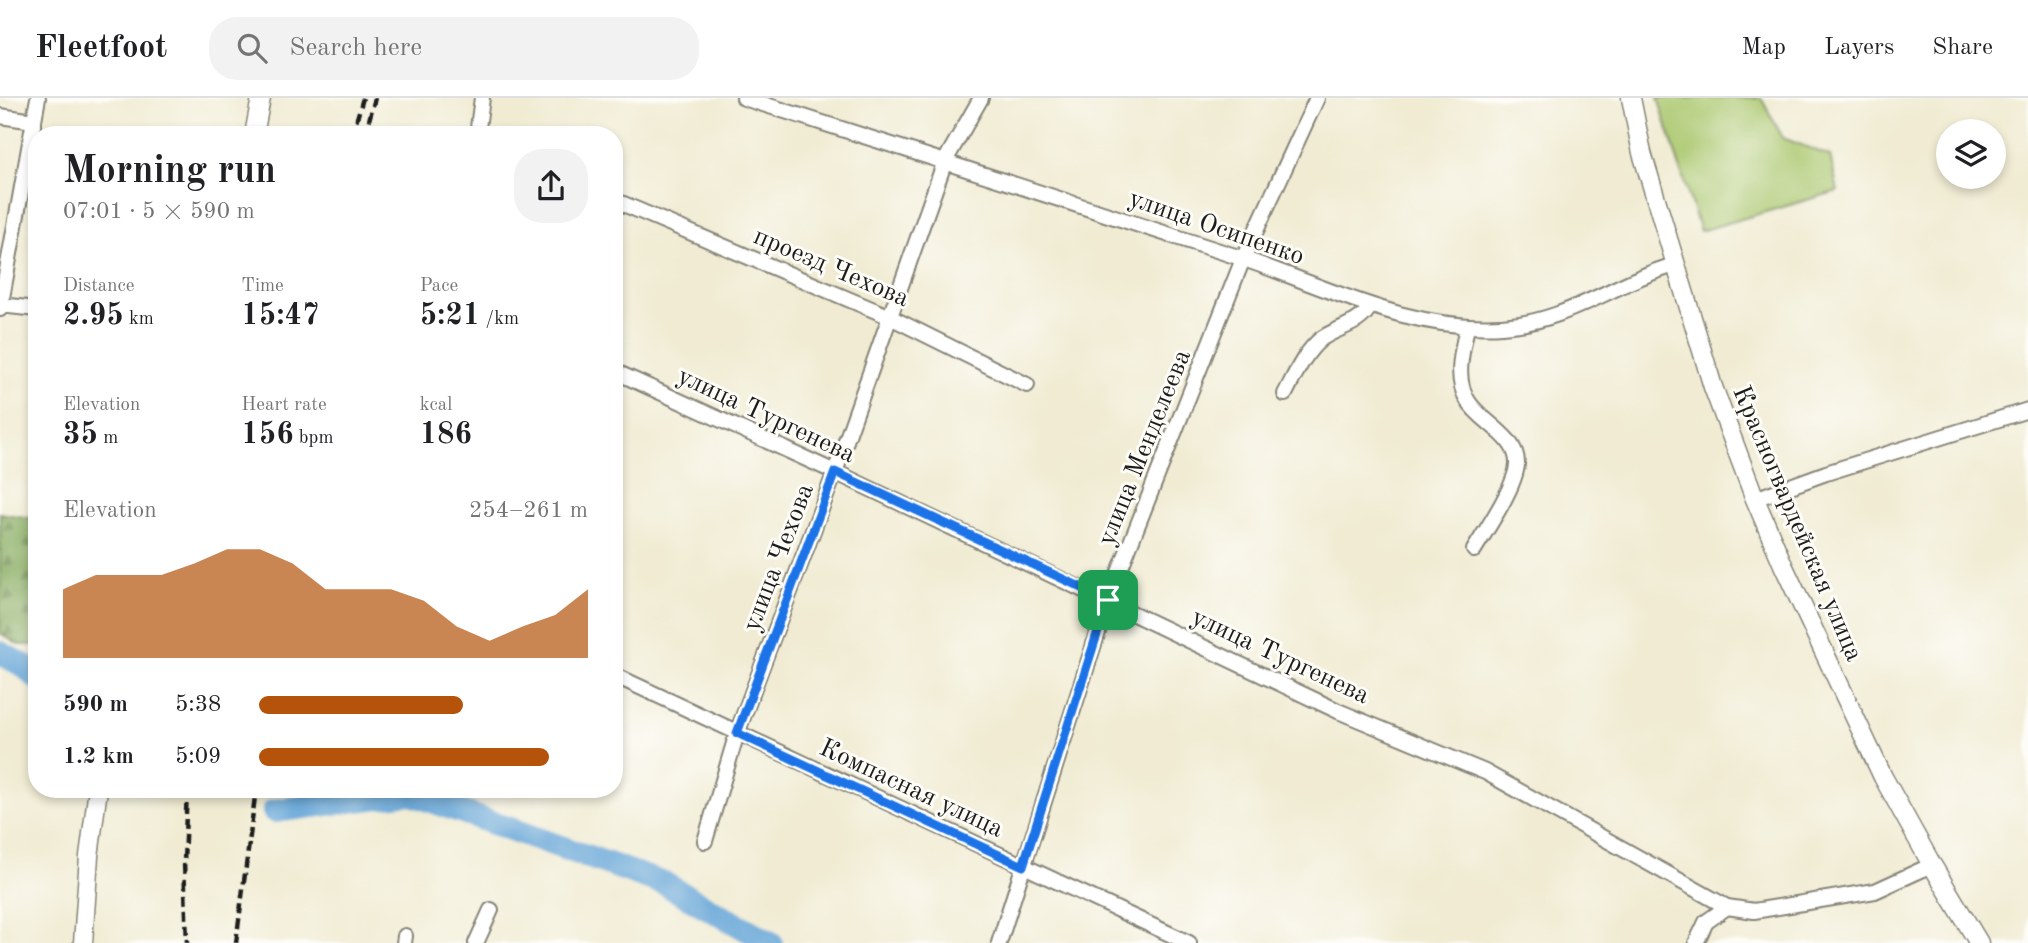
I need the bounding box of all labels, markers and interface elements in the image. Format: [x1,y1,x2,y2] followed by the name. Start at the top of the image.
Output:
[209,17,699,80] search box
[233,29,271,67] icon: search
[35,32,167,65] text: Fleetfoot
[289,35,422,61] text: Search here
[1742,36,1786,60] text: Map
[1824,36,1894,60] text: Layers
[1932,36,1993,60] text: Share
[1936,119,2006,189] map controls
[1936,119,2006,189] button: layers
[514,149,588,223] button: share
[63,153,276,191] text: Morning run
[1125,186,1307,270] street label: улица Осипенко
[63,200,255,223] text: 07:01 · 5 × 590 m
[750,223,913,312] street label: проезд Чехова
[63,277,135,296] text: Distance
[241,277,284,296] text: Time
[420,277,458,296] text: Pace
[63,301,124,331] text: 2.95
[241,301,319,331] text: 15:47
[420,301,480,331] text: 5:21
[124,310,154,329] text: km
[480,310,519,329] text: /km
[1094,346,1196,549] street label: улица Менделеева
[673,363,859,468] street label: улица Тургенева
[1727,382,1867,665] street label: Красногвардейская улица
[63,396,140,415] text: Elevation
[241,396,327,415] text: Heart rate
[420,396,452,415] text: kcal
[63,420,98,450] text: 35
[241,420,294,450] text: 156
[420,420,472,450] text: 186
[98,429,118,448] text: m
[294,429,334,448] text: bpm
[739,480,819,635] street label: улица Чехова
[63,499,157,522] text: Elevation
[469,499,588,522] text: 254–261 m
[1078,570,1138,630] pin
[1089,581,1127,619] icon: arrive
[1187,604,1373,709] street label: улица Тургенева
[63,693,128,716] text: 590 m
[175,693,221,716] text: 5:38
[815,735,1007,843] street label: Компасная улица
[63,745,134,768] text: 1.2 km
[175,745,221,768] text: 5:09

